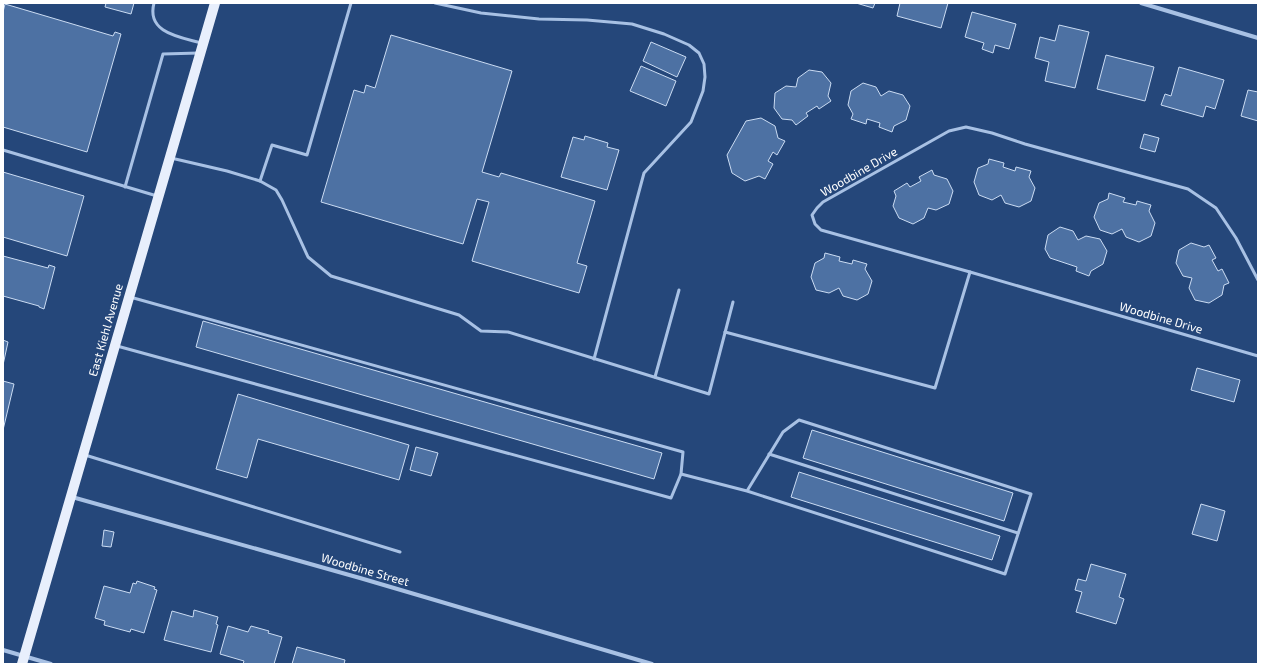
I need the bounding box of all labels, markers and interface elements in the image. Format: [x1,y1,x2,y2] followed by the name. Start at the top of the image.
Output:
[818,144,899,199] street label: Woodbine Drive
[85,282,125,378] street label: East Kiehl Avenue
[1118,298,1205,336] street label: Woodbine Drive
[320,550,411,588] street label: Woodbine Street

